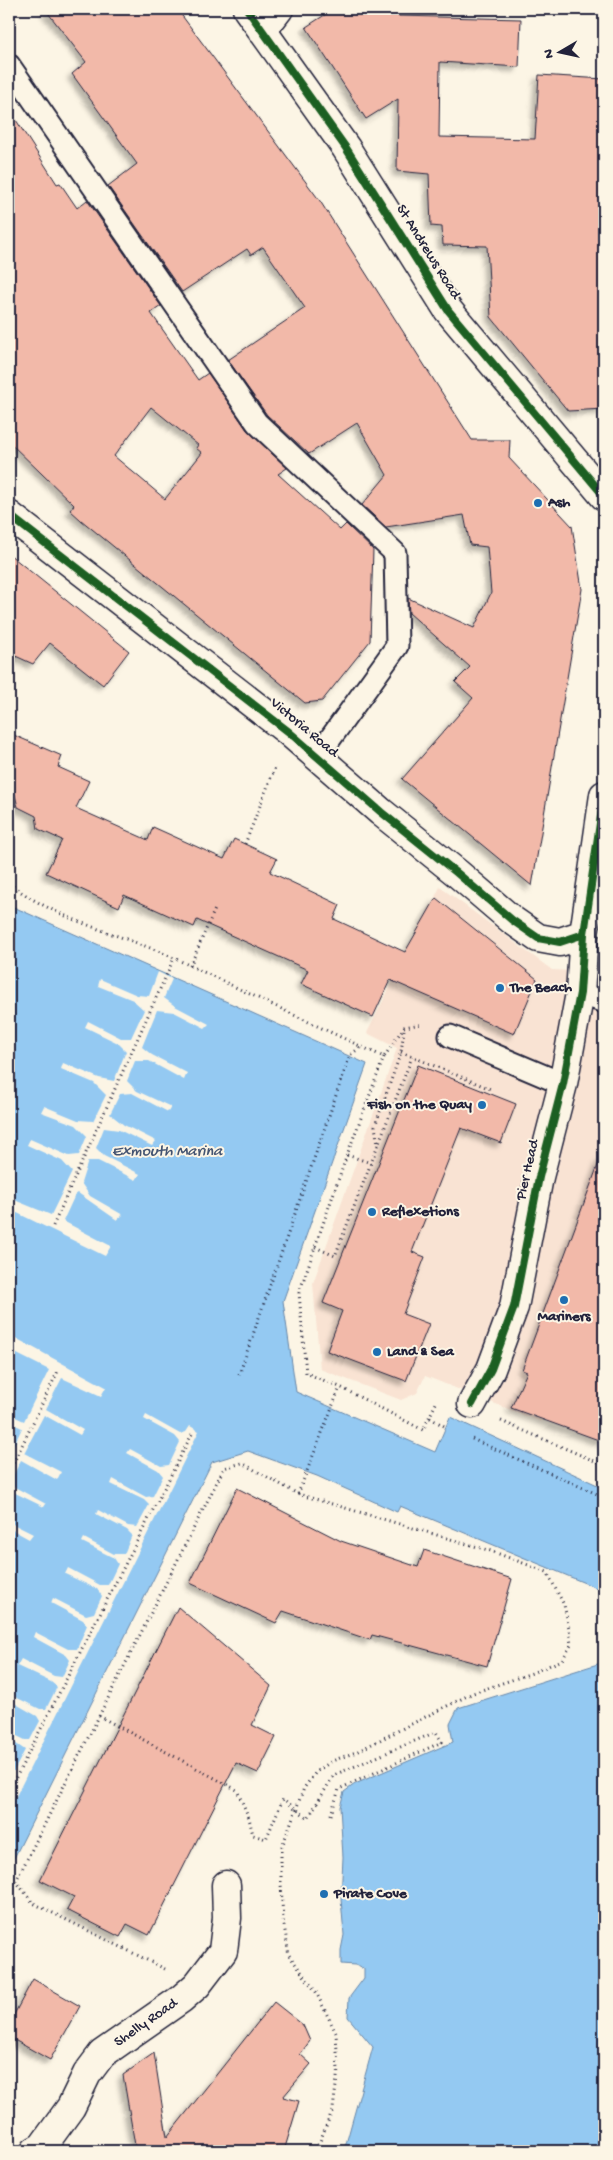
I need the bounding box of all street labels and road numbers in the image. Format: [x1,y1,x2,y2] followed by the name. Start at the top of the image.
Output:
[392,201,465,304] street label: St Andrews Road
[265,694,343,763] street label: Victoria Road
[512,1137,544,1203] street label: Pier Head
[111,1994,182,2051] street label: Shelly Road

